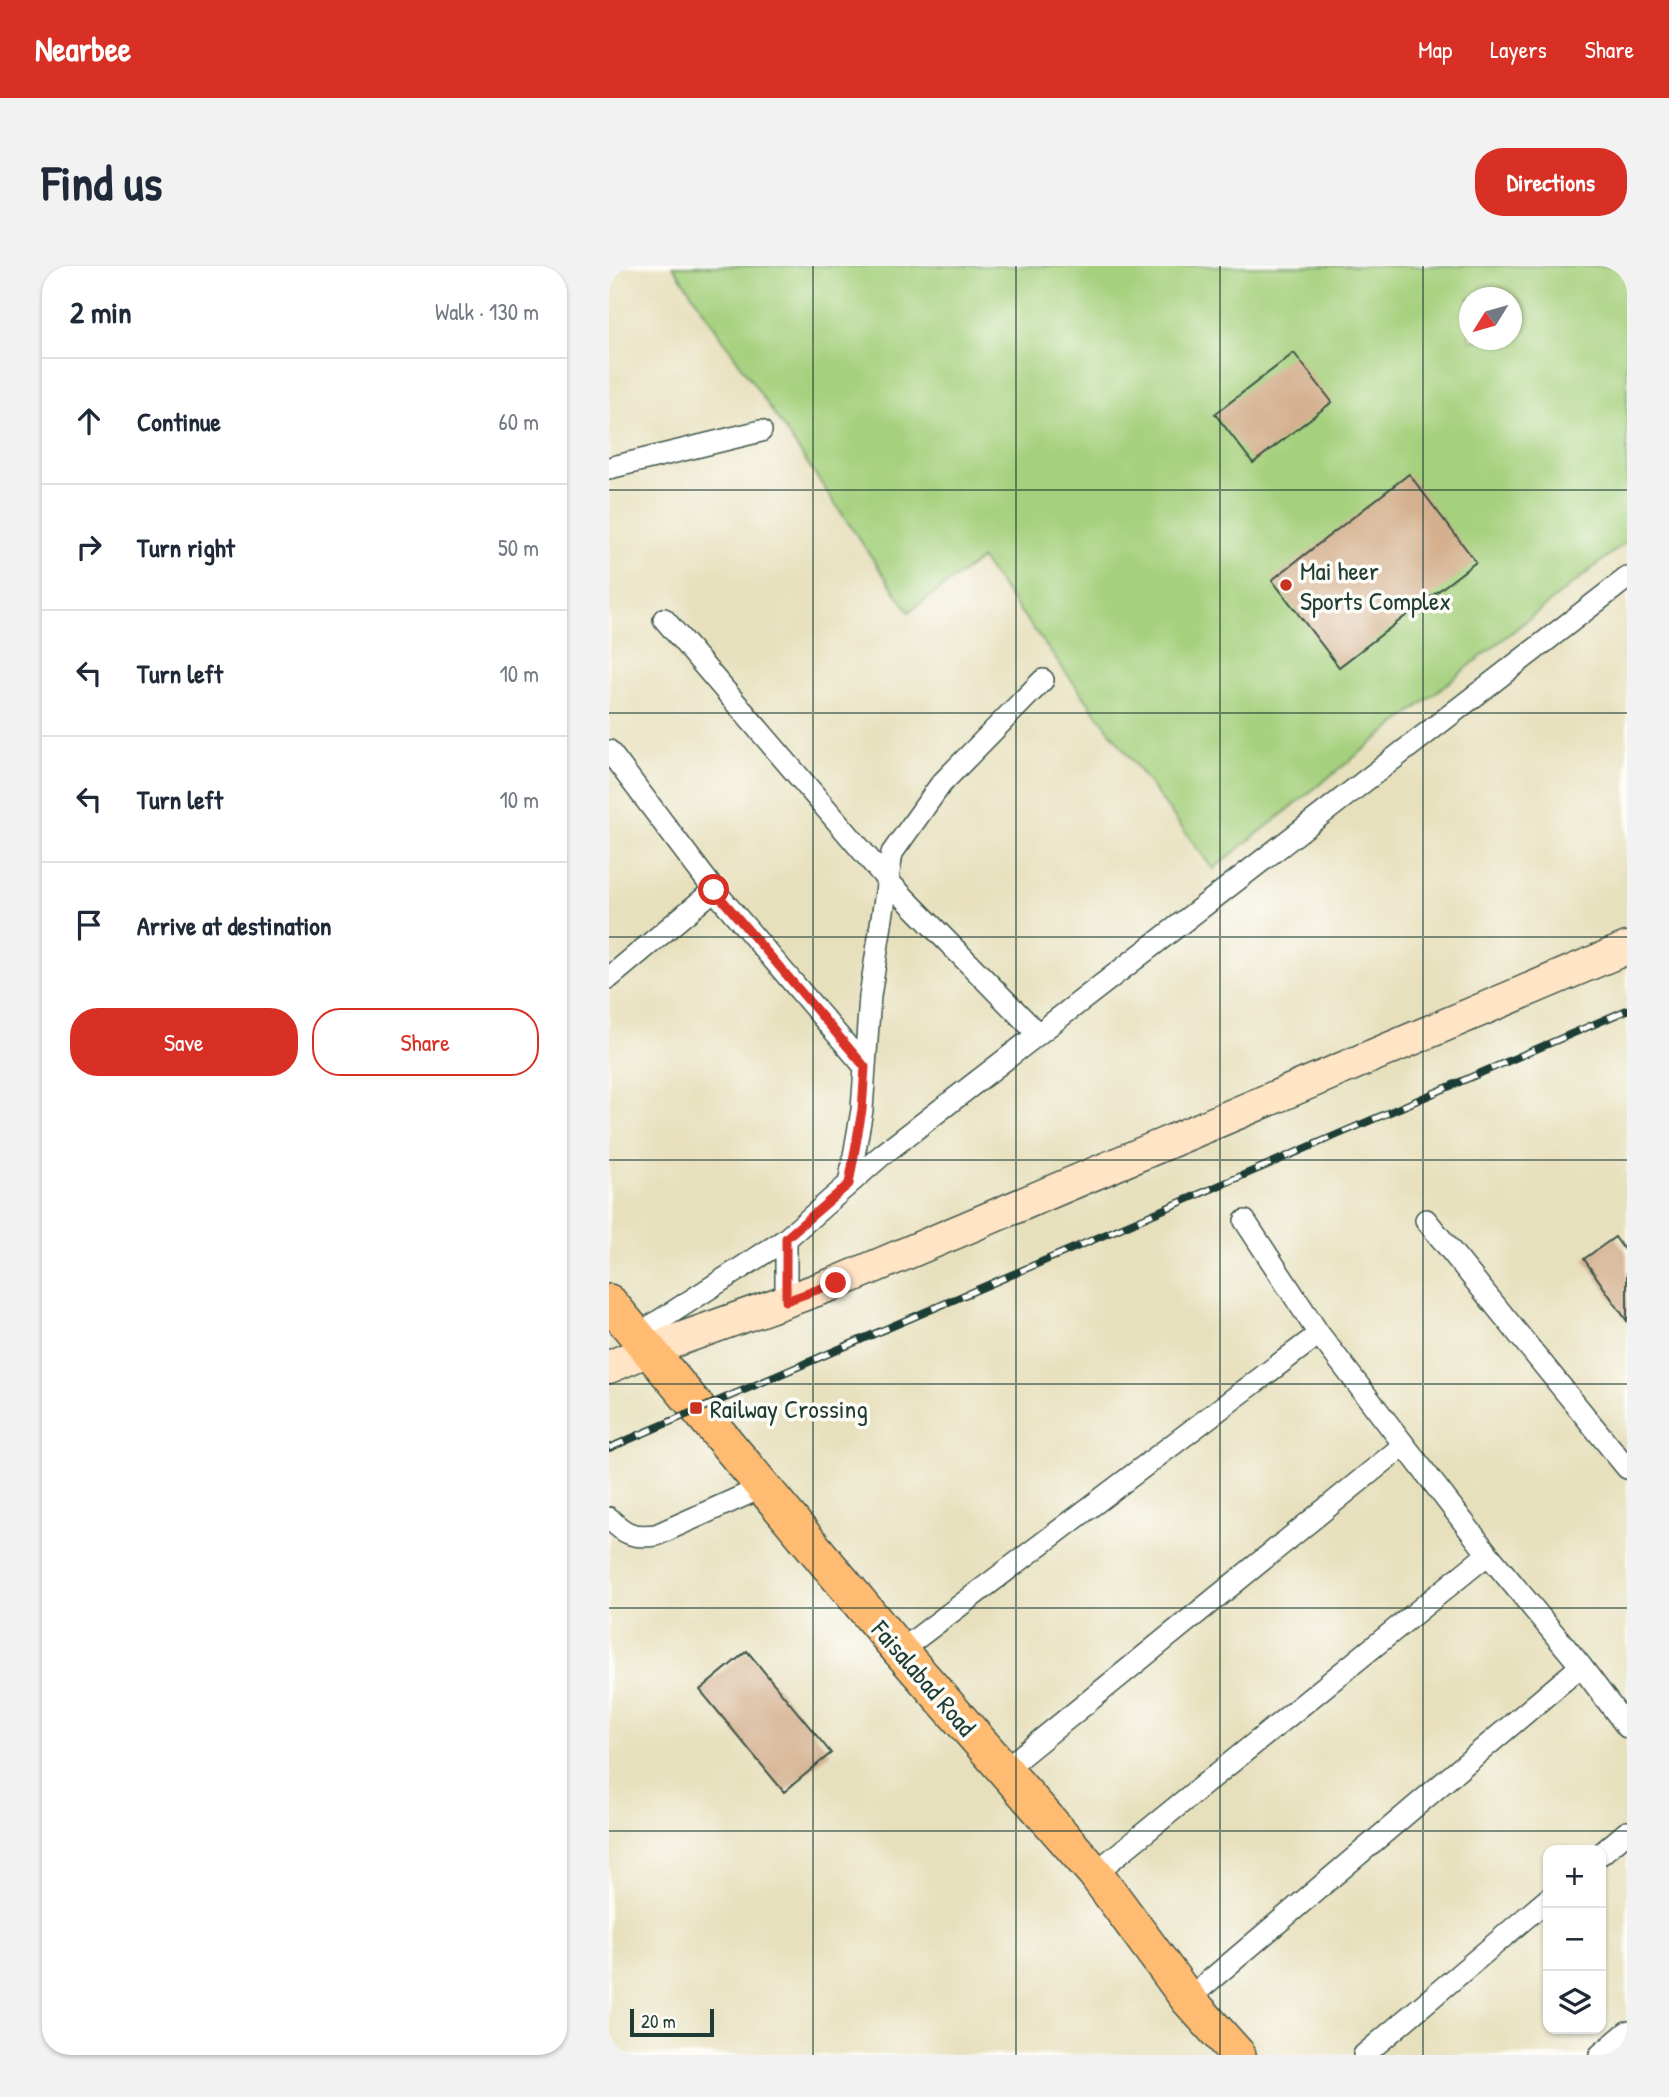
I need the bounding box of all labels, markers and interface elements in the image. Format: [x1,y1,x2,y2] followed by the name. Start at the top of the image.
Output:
[35,27,131,71] text: Nearbee
[1418,33,1452,65] text: Map
[1490,33,1547,65] text: Layers
[1585,33,1634,65] text: Share
[1475,148,1627,216] button: Directions
[42,149,162,215] text: Find us
[1459,287,1522,350] north arrow
[70,292,132,332] text: 2 min
[435,296,539,327] text: Walk · 130 m
[70,402,108,440] icon: ahead
[137,404,221,439] text: Continue
[499,406,539,437] text: 60 m
[70,528,108,566] icon: right
[137,530,235,565] text: Turn right
[498,532,539,563] text: 50 m
[1300,553,1451,618] place label: Mai heer Sports Complex
[1278,577,1294,593] marker: Mai heer Sports Complex
[70,654,108,692] icon: left
[137,656,223,691] text: Turn left
[499,658,539,689] text: 10 m
[70,780,108,818] icon: left
[137,782,223,817] text: Turn left
[499,784,539,815] text: 10 m
[698,874,729,905] route start
[70,906,108,944] icon: arrive
[137,908,332,943] text: Arrive at destination
[70,1008,298,1076] button: Save
[312,1008,539,1076] button: Share
[820,1267,851,1298] route end
[710,1391,868,1426] place label: Railway Crossing
[688,1400,704,1416] marker: Railway Crossing
[863,1612,984,1743] street label: Faisalabad Road
[1543,1845,1606,2034] map controls
[1543,1845,1606,1908] button: +
[1543,1908,1606,1971] button: −
[1543,1971,1606,2034] button: layers
[630,2006,714,2038] scale bar
[641,2008,676,2034] text: 20 m

